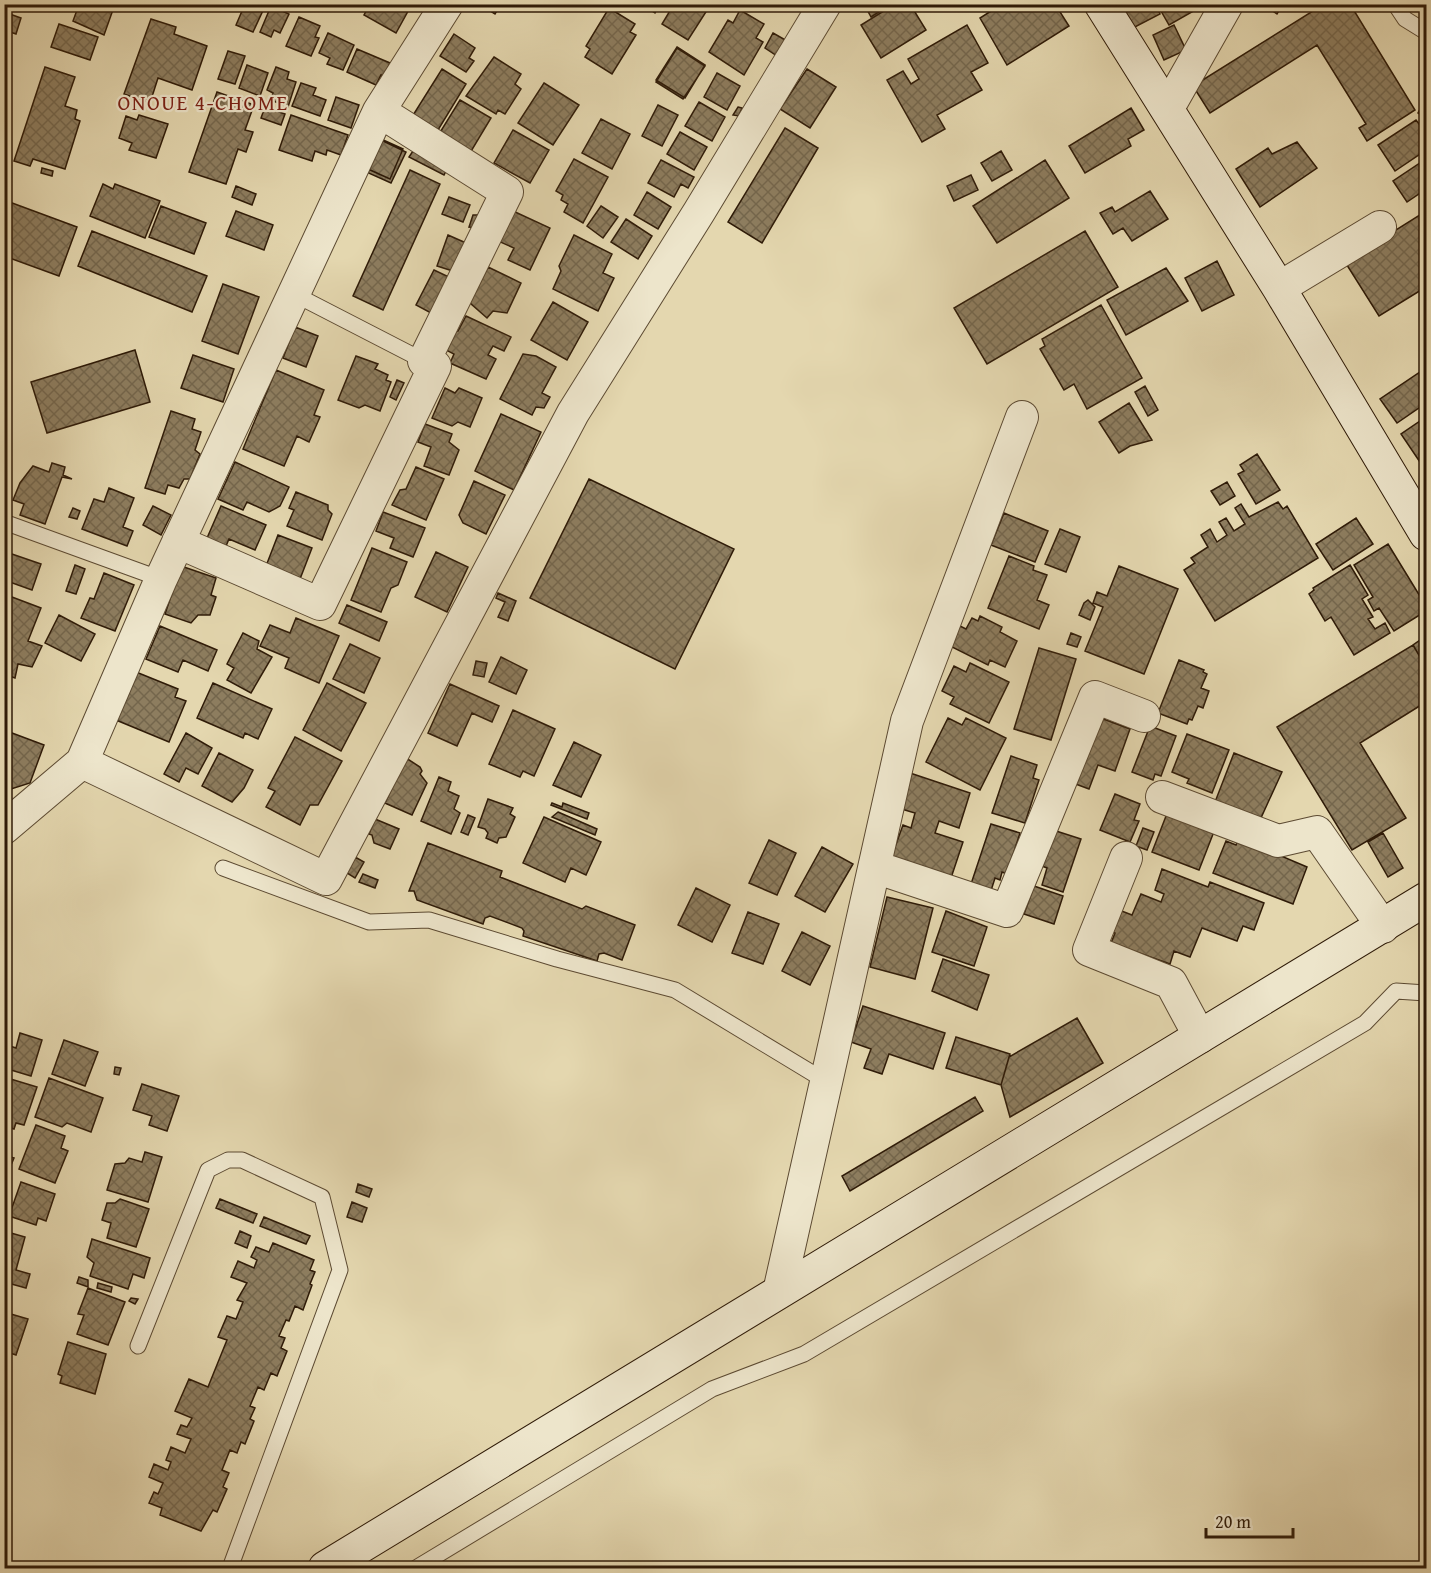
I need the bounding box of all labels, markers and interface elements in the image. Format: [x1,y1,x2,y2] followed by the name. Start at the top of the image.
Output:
[117,87,289,118] district label: ONOUE 4-CHOME
[1206,1501,1293,1539] scale bar
[1215,1508,1251,1535] text: 20 m

